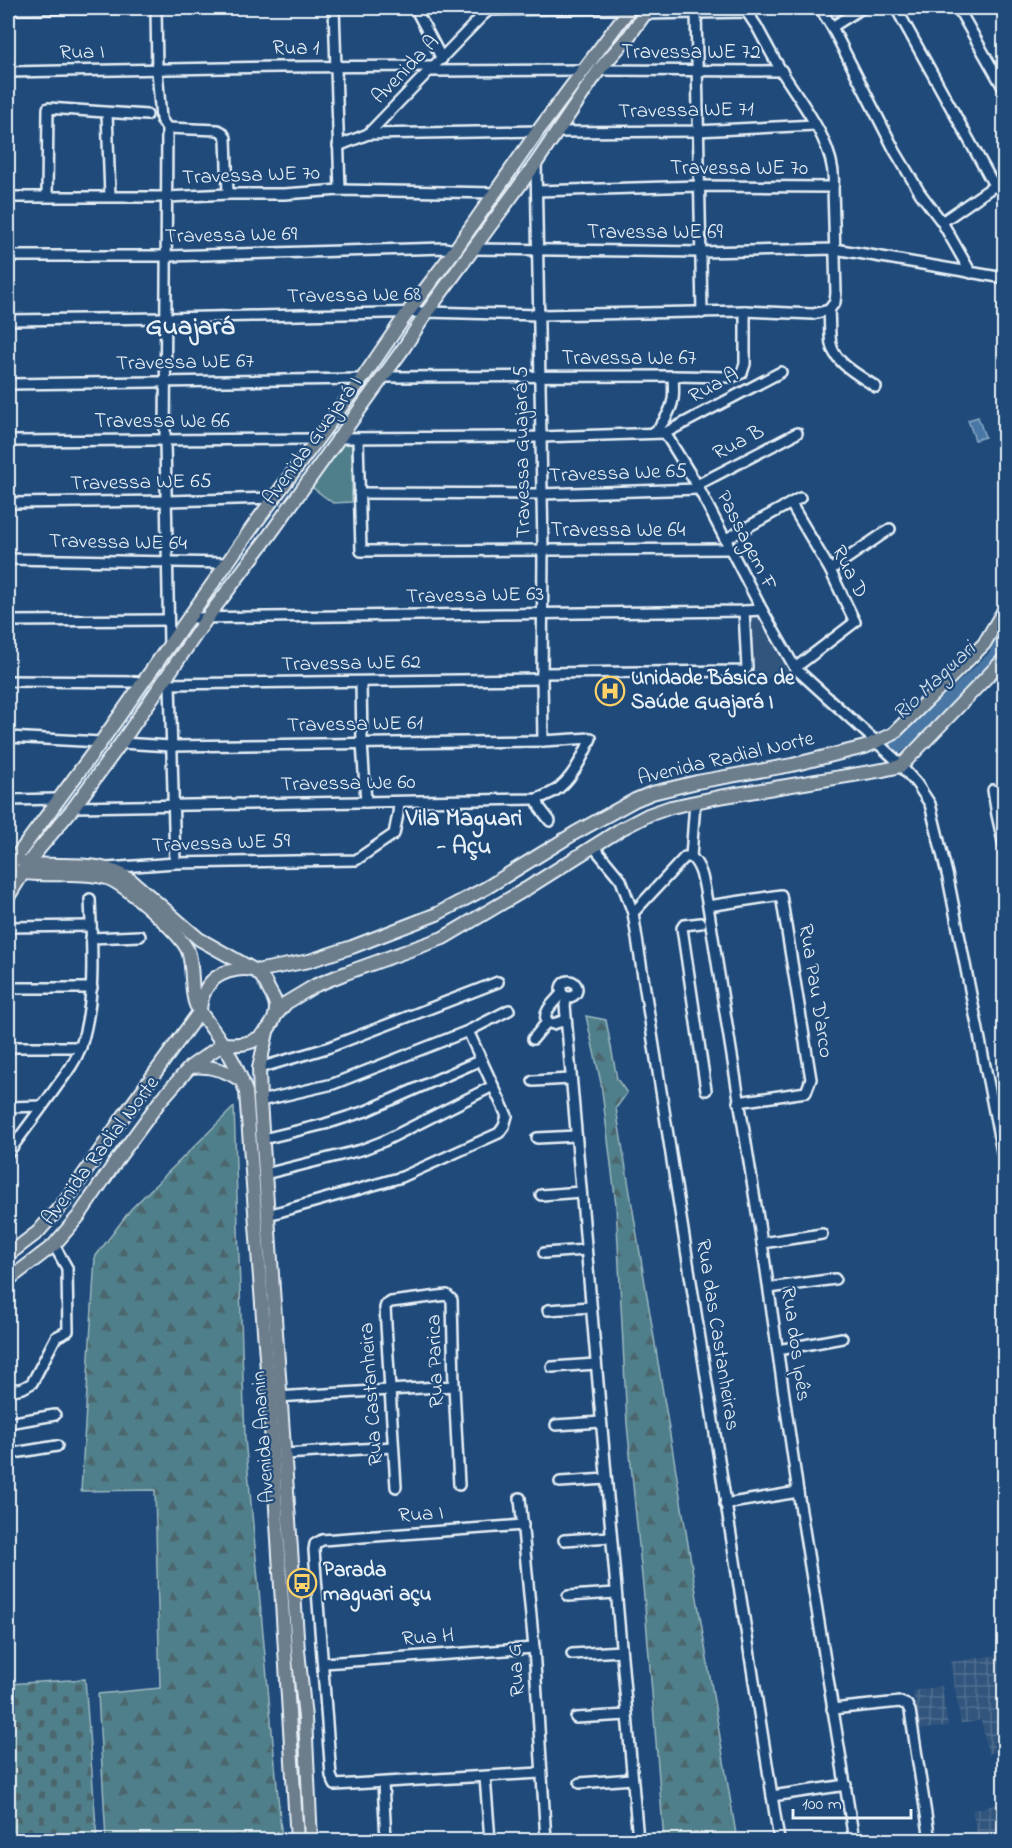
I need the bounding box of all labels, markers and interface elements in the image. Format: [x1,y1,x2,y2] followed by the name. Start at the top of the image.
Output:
[365,28,447,112] street label: Avenida A
[273,34,320,64] street label: Rua 1
[59,38,105,68] street label: Rua I
[621,38,761,68] street label: Travessa WE 72
[618,95,754,127] street label: Travessa WE 71
[670,154,808,184] street label: Travessa WE 70
[182,159,320,193] street label: Travessa WE 70
[587,218,724,248] street label: Travessa WE 69
[164,220,298,252] street label: Travessa We 69
[287,280,421,312] street label: Travessa We 68
[146,308,235,347] district label: Guajará
[562,344,697,374] street label: Travessa We 67
[116,347,255,379] street label: Travessa WE 67
[684,360,744,412] street label: Rua A
[506,366,540,538] street label: Travessa Guajará 5
[256,370,370,512] street label: Avenida Guajará I
[94,407,230,437] street label: Travessa We 66
[708,417,770,469] street label: Rua B
[548,457,688,491] street label: Travessa We 65
[70,467,212,499] street label: Travessa WE 65
[706,486,784,598] street label: Passagem F
[551,516,686,546] street label: Travessa We 64
[49,527,188,559] street label: Travessa WE 64
[823,540,875,604] street label: Rua D
[406,580,544,612] street label: Travessa WE 63
[886,634,985,729] water label: Rio Maguari
[281,648,421,680] street label: Travessa WE 62
[631,664,795,718] place label: Unidade Básica de Saúde Guajará I
[594,675,626,707] hospital icon: Unidade Básica de Saúde Guajará I
[287,709,424,741] street label: Travessa WE 61
[635,724,818,794] street label: Avenida Radial Norte
[280,768,416,800] street label: Travessa We 60
[405,802,522,865] district label: Vila Maguari - Açu
[151,827,291,861] street label: Travessa WE 59
[790,922,840,1060] street label: Rua Pau D'arco
[35,1069,168,1232] street label: Avenida Radial Norte
[687,1237,747,1433] street label: Rua das Castanheiras
[772,1285,818,1403] street label: Rua dos Ipês
[419,1314,453,1408] street label: Rua Parica
[352,1321,392,1467] street label: Rua Castanheira
[244,1370,284,1504] street label: Avenida Ananin
[397,1498,445,1532] street label: Rua I
[323,1556,432,1612] place label: Parada maguari açu
[286,1567,318,1599] bus stop icon: Parada maguari açu
[401,1621,455,1655] street label: Rua H
[500,1642,534,1698] street label: Rua G
[793,1782,912,1820] scale bar
[802,1792,842,1818] text: 100 m

